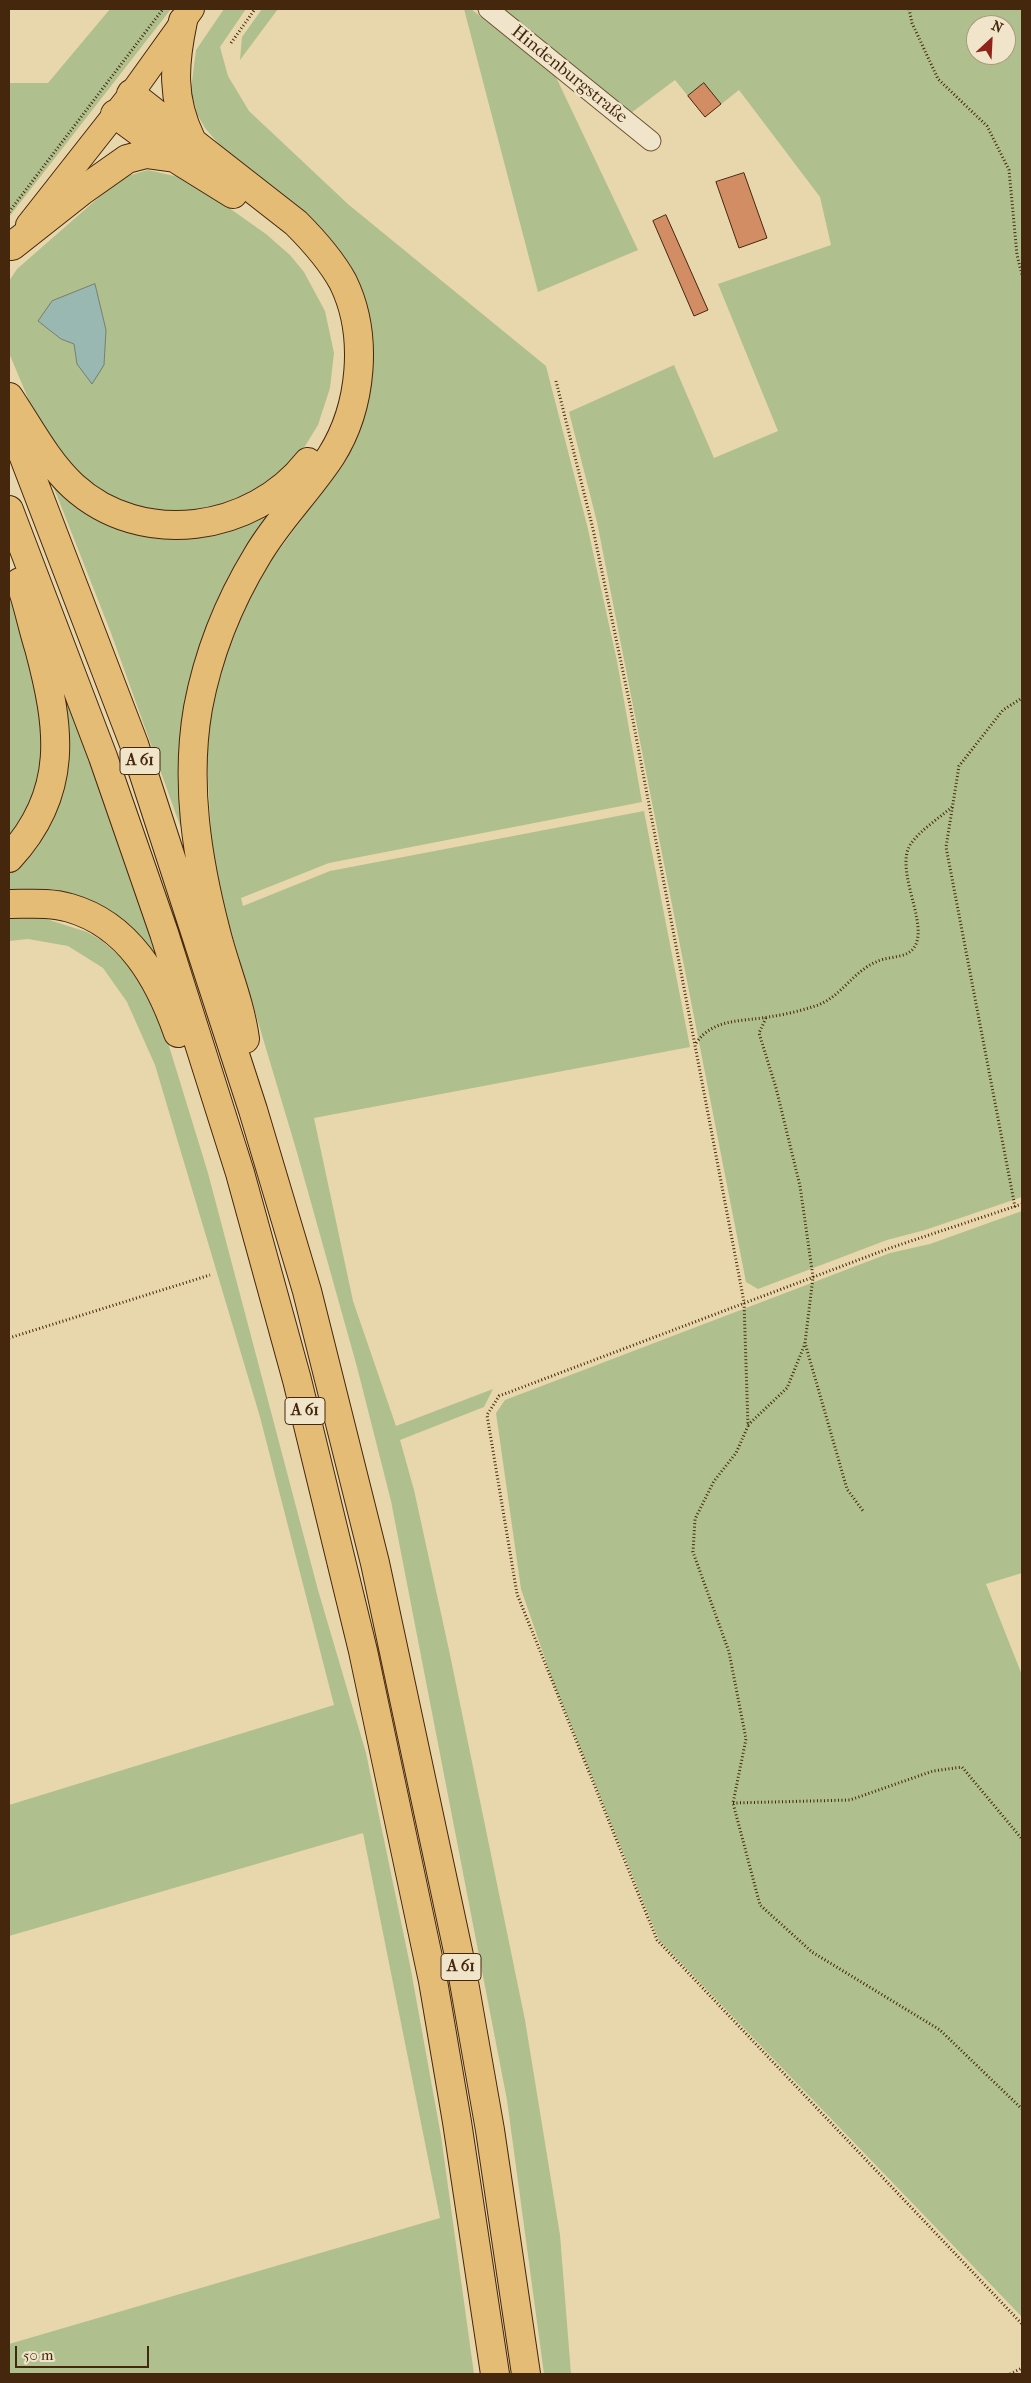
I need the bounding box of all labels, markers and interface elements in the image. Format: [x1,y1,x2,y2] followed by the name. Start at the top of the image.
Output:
[966,15,1016,65] north arrow
[989,17,1006,37] text: N
[506,21,632,129] street label: Hindenburgstraße
[120,748,160,774] road number: A 61
[285,1398,325,1424] road number: A 61
[441,1954,481,1980] road number: A 61
[18,2336,151,2368] scale bar
[23,2346,53,2364] text: 50 m

